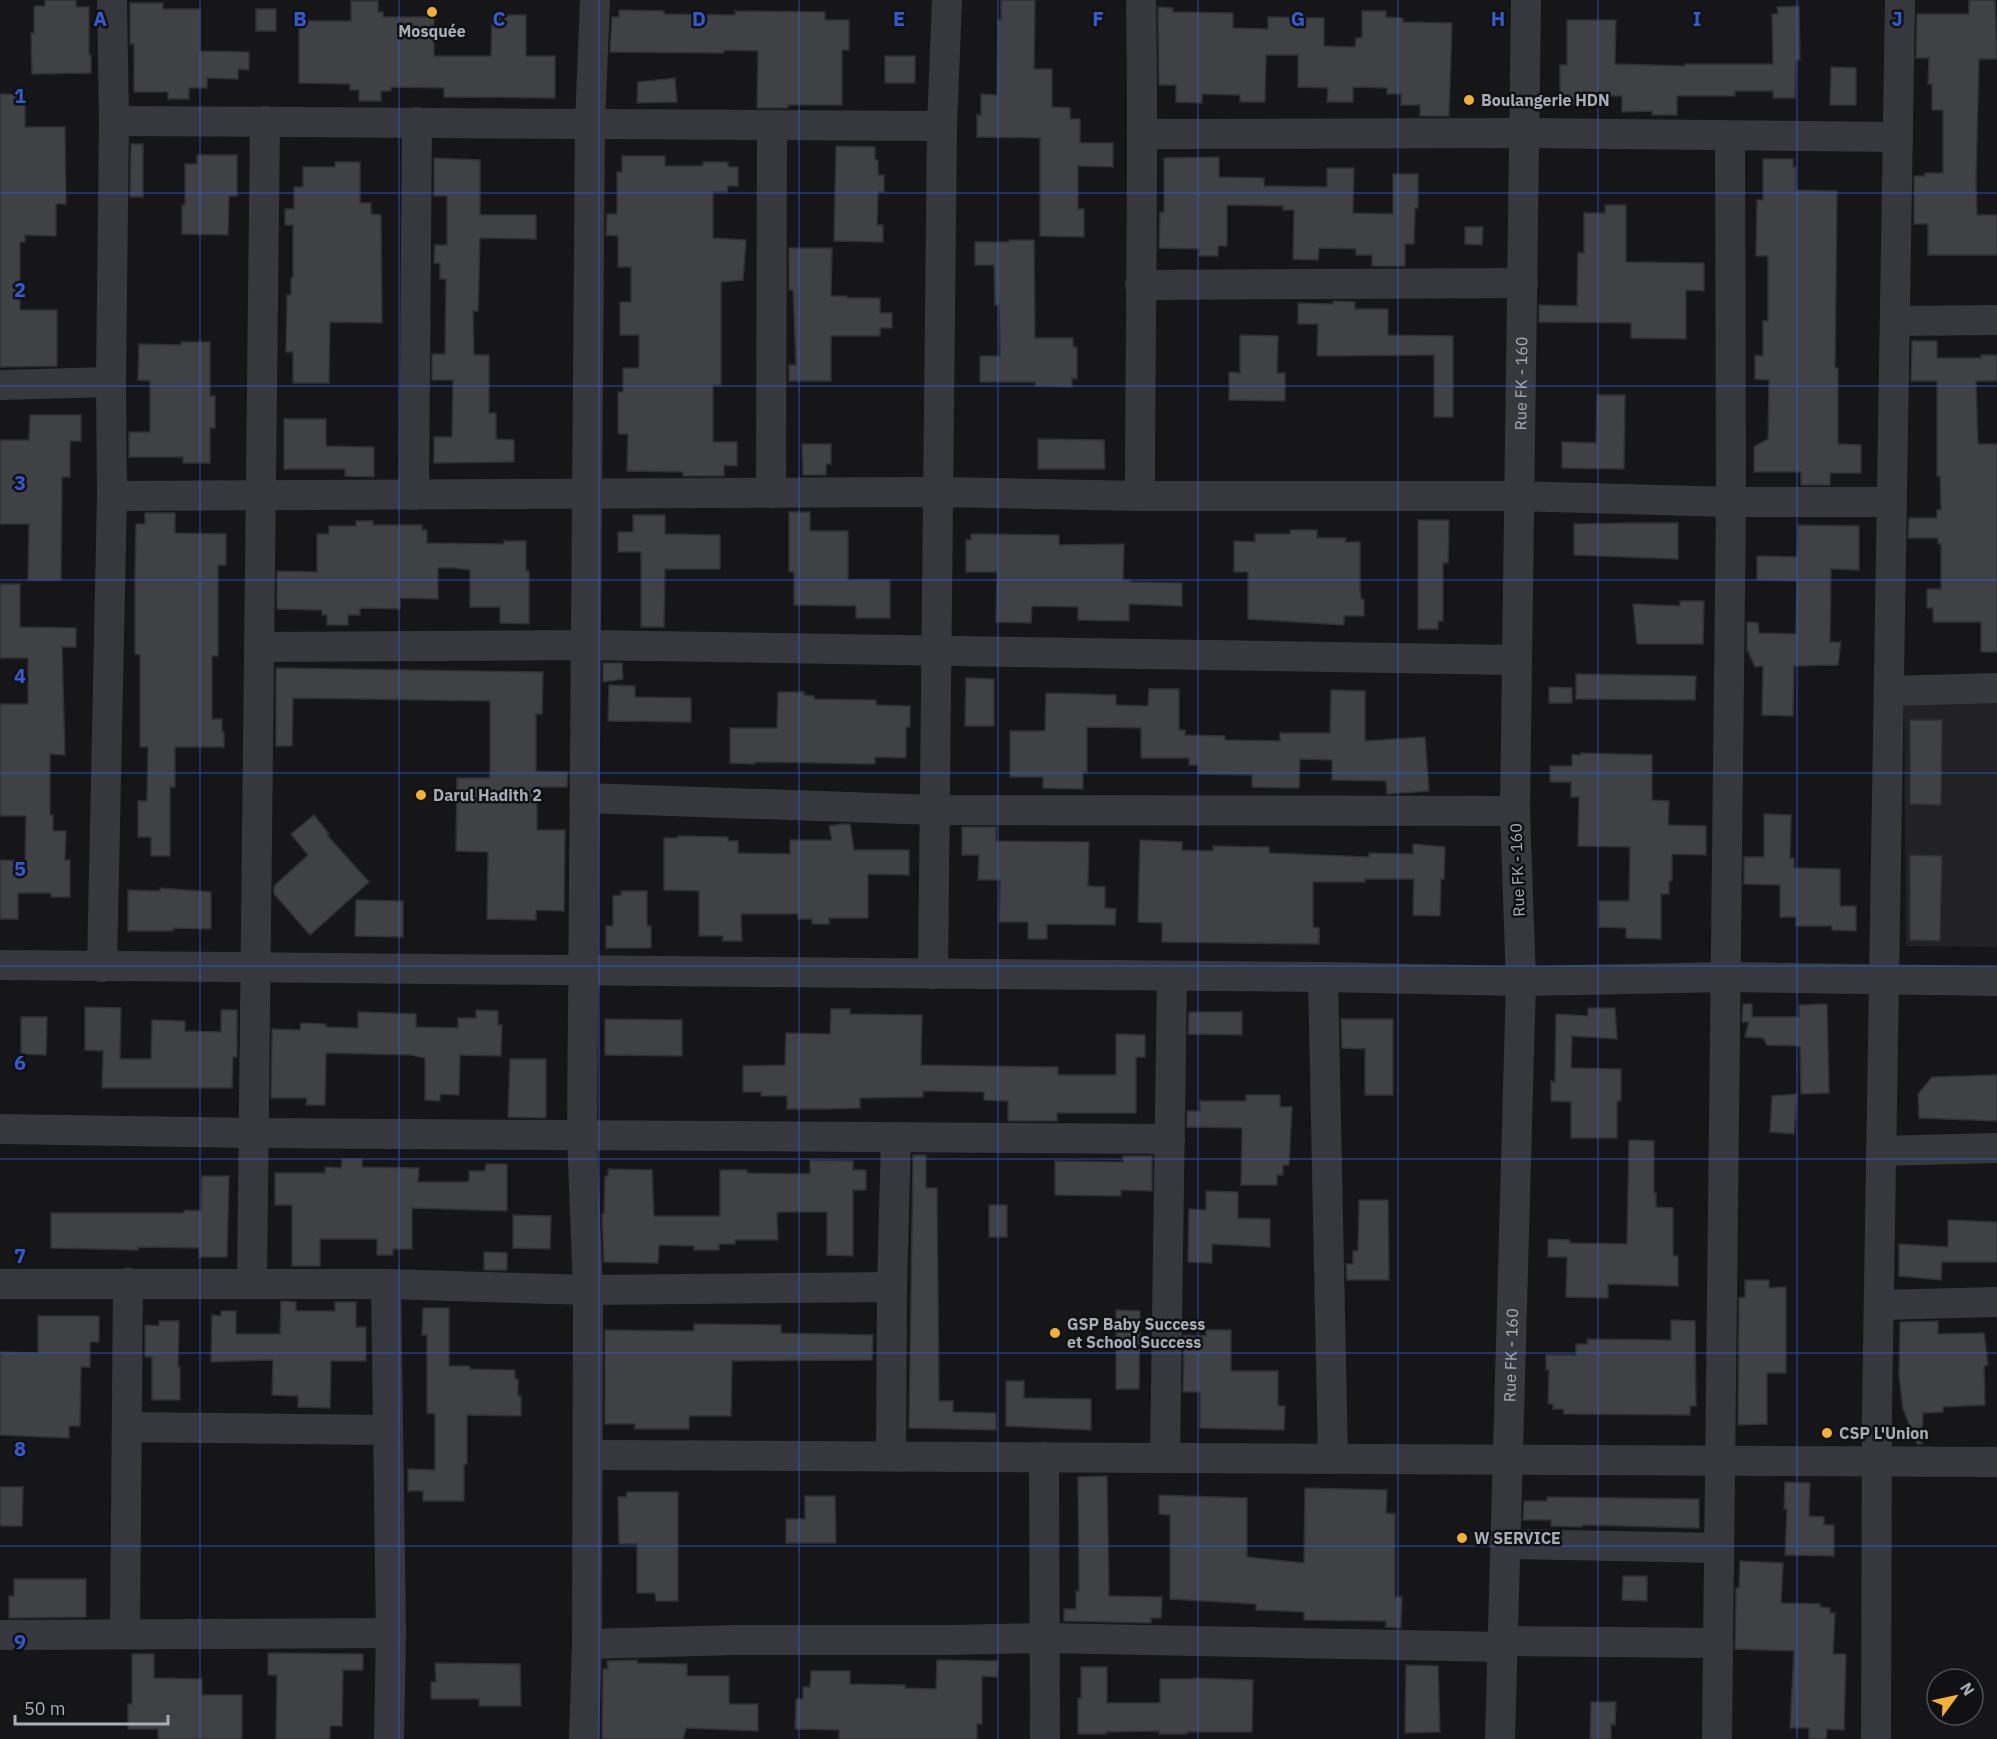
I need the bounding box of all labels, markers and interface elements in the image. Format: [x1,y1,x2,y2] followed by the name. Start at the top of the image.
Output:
[93,5,107,32] text: A
[293,5,307,32] text: B
[425,5,439,19] marker: Mosquée
[492,5,506,32] text: C
[692,5,706,32] text: D
[893,5,905,32] text: E
[1092,5,1104,32] text: F
[1291,5,1305,32] text: G
[1491,5,1505,32] text: H
[1693,5,1701,32] text: I
[1891,5,1903,32] text: J
[398,21,466,41] place label: Mosquée
[14,82,26,109] text: 1
[1481,90,1610,110] place label: Boulangerie HDN
[1462,93,1476,107] marker: Boulangerie HDN
[14,276,26,303] text: 2
[1510,336,1531,430] street label: Rue FK - 160
[14,469,26,496] text: 3
[14,662,26,689] text: 4
[433,785,542,805] place label: Darul Hadith 2
[414,788,428,802] marker: Darul Hadith 2
[1505,823,1529,917] street label: Rue FK - 160
[14,855,26,882] text: 5
[14,1049,26,1076] text: 6
[14,1242,26,1269] text: 7
[1499,1308,1522,1402] street label: Rue FK - 160
[1067,1314,1205,1352] place label: GSP Baby Success et School Success
[1048,1326,1062,1340] marker: GSP Baby Success et School Success
[1839,1423,1929,1443] place label: CSP L'Union
[1820,1426,1834,1440] marker: CSP L'Union
[14,1435,26,1462] text: 8
[1474,1528,1561,1548] place label: W SERVICE
[1455,1531,1469,1545] marker: W SERVICE
[14,1628,26,1655] text: 9
[1925,1667,1985,1727] north arrow
[1956,1679,1979,1699] text: N
[15,1688,168,1726] scale bar
[24,1697,66,1720] text: 50 m

